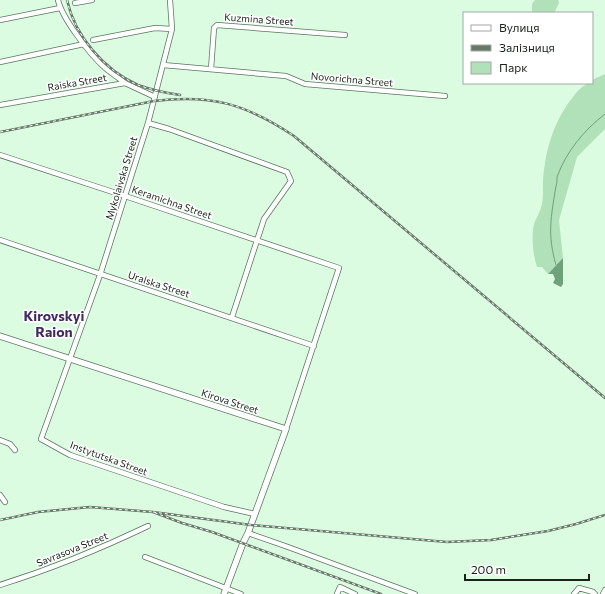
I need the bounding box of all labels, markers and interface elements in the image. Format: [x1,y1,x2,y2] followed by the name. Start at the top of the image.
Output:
[224,11,294,27] street label: Kuzmina Street
[463,12,593,84] legend
[499,20,540,34] text: Вулиця
[499,40,555,54] text: Залізниця
[499,60,528,74] text: Парк
[310,69,394,89] street label: Novorichna Street
[46,71,108,93] street label: Raiska Street
[103,135,139,221] street label: Mykolaivska Street
[130,183,214,221] street label: Keramichna Street
[127,268,191,300] street label: Uralska Street
[24,307,85,340] district label: Kirovskyi Raion
[200,386,260,416] street label: Kirova Street
[69,438,149,478] street label: Instytutska Street
[35,529,109,569] street label: Savrasova Street
[465,556,589,582] scale bar
[471,562,506,576] text: 200 m

